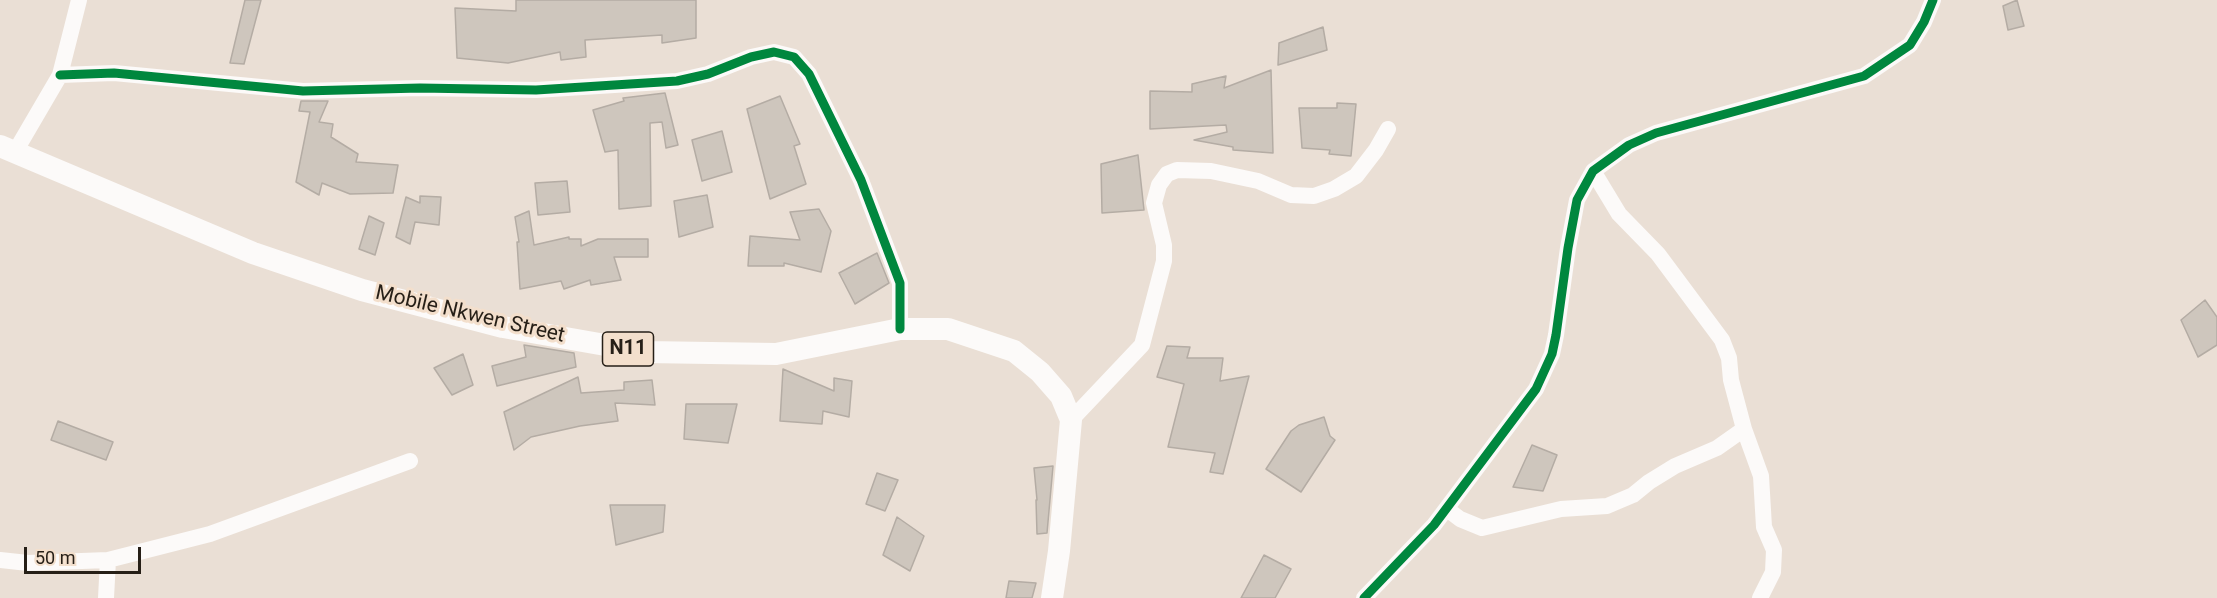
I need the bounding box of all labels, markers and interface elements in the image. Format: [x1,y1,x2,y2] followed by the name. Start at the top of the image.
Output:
[373,281,567,349] street label: Mobile Nkwen Street
[602,332,654,366] road number: N11
[27,535,144,573] scale bar
[35,547,75,568] text: 50 m

